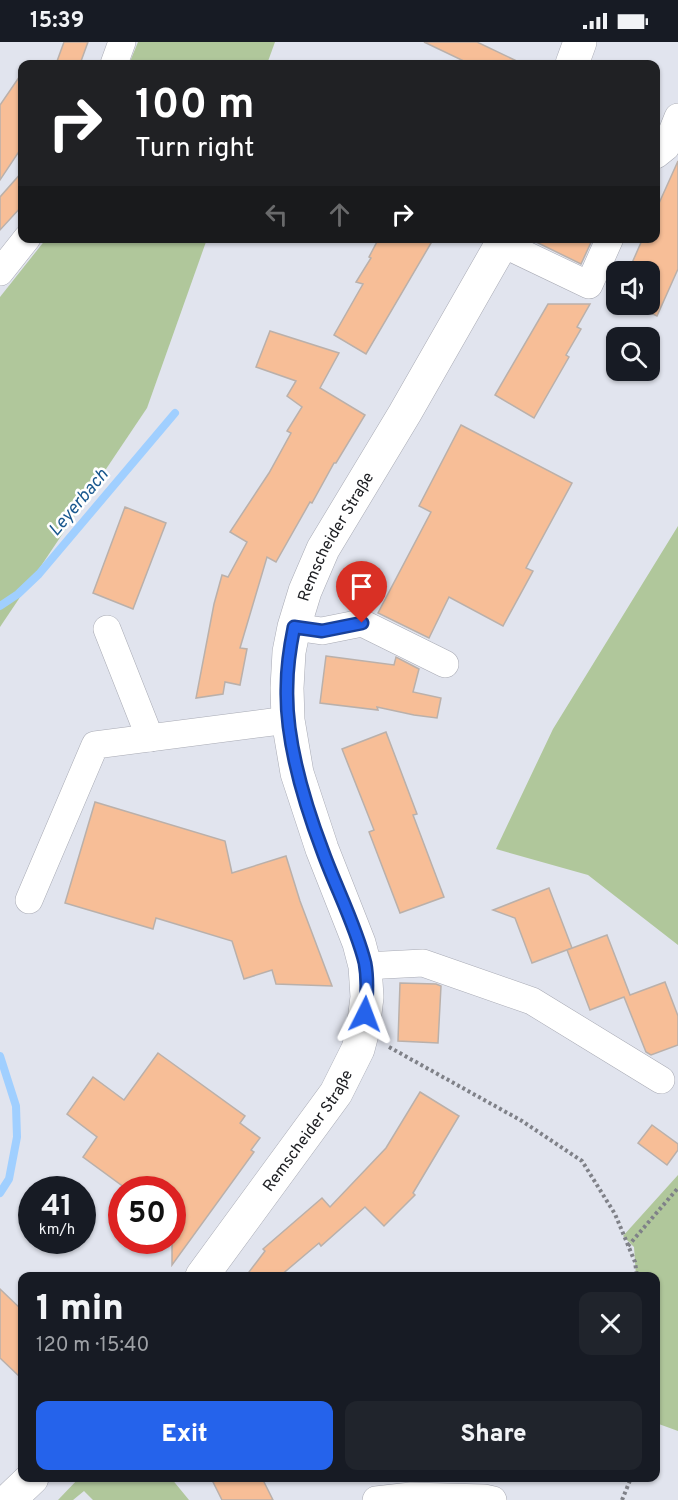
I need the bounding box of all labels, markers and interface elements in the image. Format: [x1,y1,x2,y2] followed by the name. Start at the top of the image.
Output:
[30,8,84,35] text: 15:39
[135,80,254,133] text: 100 m
[36,84,114,162] icon: right
[135,132,254,166] text: Turn right
[260,198,293,231] icon: left
[323,198,356,231] icon: ahead
[386,198,419,231] icon: right
[606,261,660,381] map controls
[606,261,660,315] button: sound
[606,327,660,381] button: search
[44,464,114,542] water label: Leyerbach
[294,469,379,604] street label: Remscheider Straße
[336,561,387,623] pin
[345,570,378,603] icon: arrive
[333,982,397,1046] position arrow
[259,1067,358,1196] street label: Remscheider Straße
[108,1176,186,1254] speed limit sign: 50
[41,1189,73,1226] text: 41
[39,1221,75,1240] text: km/h
[36,1287,124,1333] text: 1 min
[579,1292,642,1355] button: close
[36,1333,149,1359] text: 120 m · 15:40
[36,1401,333,1470] button: Exit
[345,1401,642,1470] button: Share

